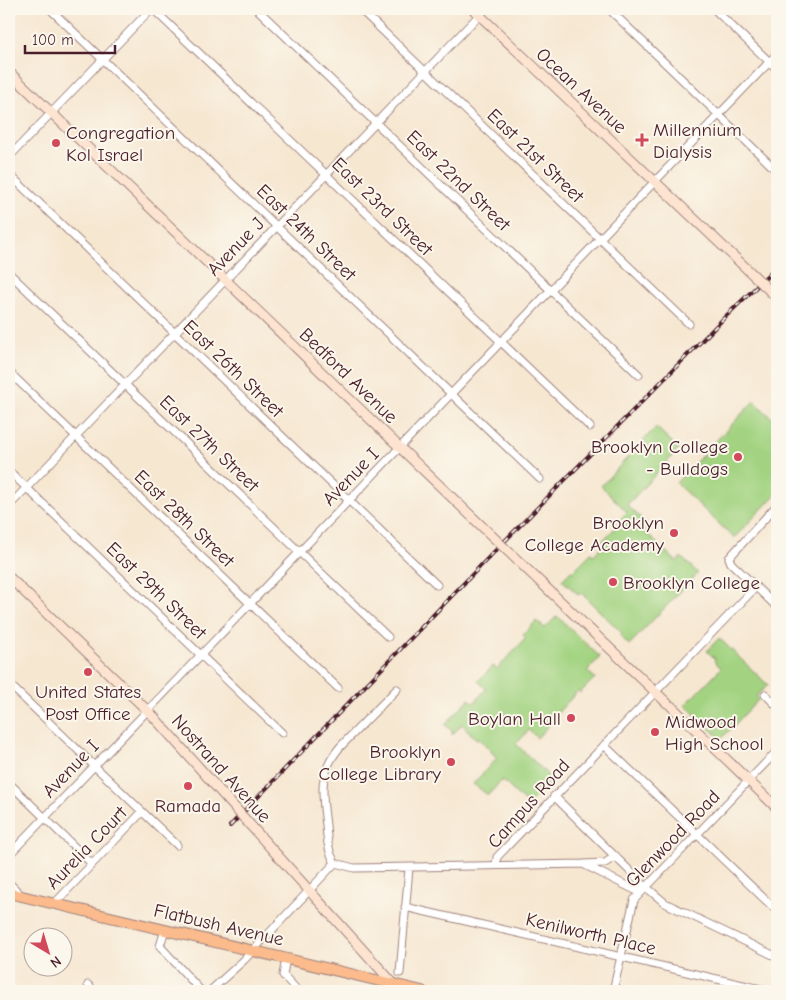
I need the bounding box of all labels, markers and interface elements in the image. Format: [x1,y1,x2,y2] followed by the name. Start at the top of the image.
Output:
[25,22,115,54] scale bar
[32,31,74,49] text: 100 m
[532,43,631,138] street label: Ocean Avenue
[482,104,589,208] street label: East 21st Street
[653,119,742,163] place label: Millennium Dialysis
[66,122,175,166] place label: Congregation Kol Israel
[402,126,515,236] street label: East 22nd Street
[635,133,649,147] marker: Millennium Dialysis
[50,137,62,149] marker: Congregation Kol Israel
[327,153,438,261] street label: East 23rd Street
[252,180,361,286] street label: East 24th Street
[202,213,269,281] street label: Avenue J
[179,315,288,422] street label: East 26th Street
[295,323,402,428] street label: Bedford Avenue
[155,391,264,497] street label: East 27th Street
[591,436,728,480] place label: Brooklyn College - Bulldogs
[318,443,384,510] street label: Avenue I
[732,451,744,463] marker: Brooklyn College - Bulldogs
[130,466,239,572] street label: East 28th Street
[525,512,664,556] place label: Brooklyn College Academy
[668,527,680,539] marker: Brooklyn College Academy
[102,537,211,644] street label: East 29th Street
[623,572,760,594] place label: Brooklyn College
[607,576,619,588] marker: Brooklyn College
[82,666,94,678] marker: United States Post Office
[35,681,141,725] place label: United States Post Office
[468,708,561,730] place label: Boylan Hall
[167,710,275,827] street label: Nostrand Avenue
[665,711,764,755] place label: Midwood High School
[565,712,577,724] marker: Boylan Hall
[649,726,661,738] marker: Midwood High School
[38,735,104,802] street label: Avenue I
[319,741,442,785] place label: Brooklyn College Library
[483,755,574,853] street label: Campus Road
[445,756,457,768] marker: Brooklyn College Library
[182,780,194,792] marker: Ramada
[621,786,725,892] street label: Glenwood Road
[155,795,221,817] place label: Ramada
[42,801,132,894] street label: Aurelia Court
[152,899,286,951] street label: Flatbush Avenue
[523,908,658,960] street label: Kenilworth Place
[22,928,72,978] north arrow
[47,952,65,971] text: N

